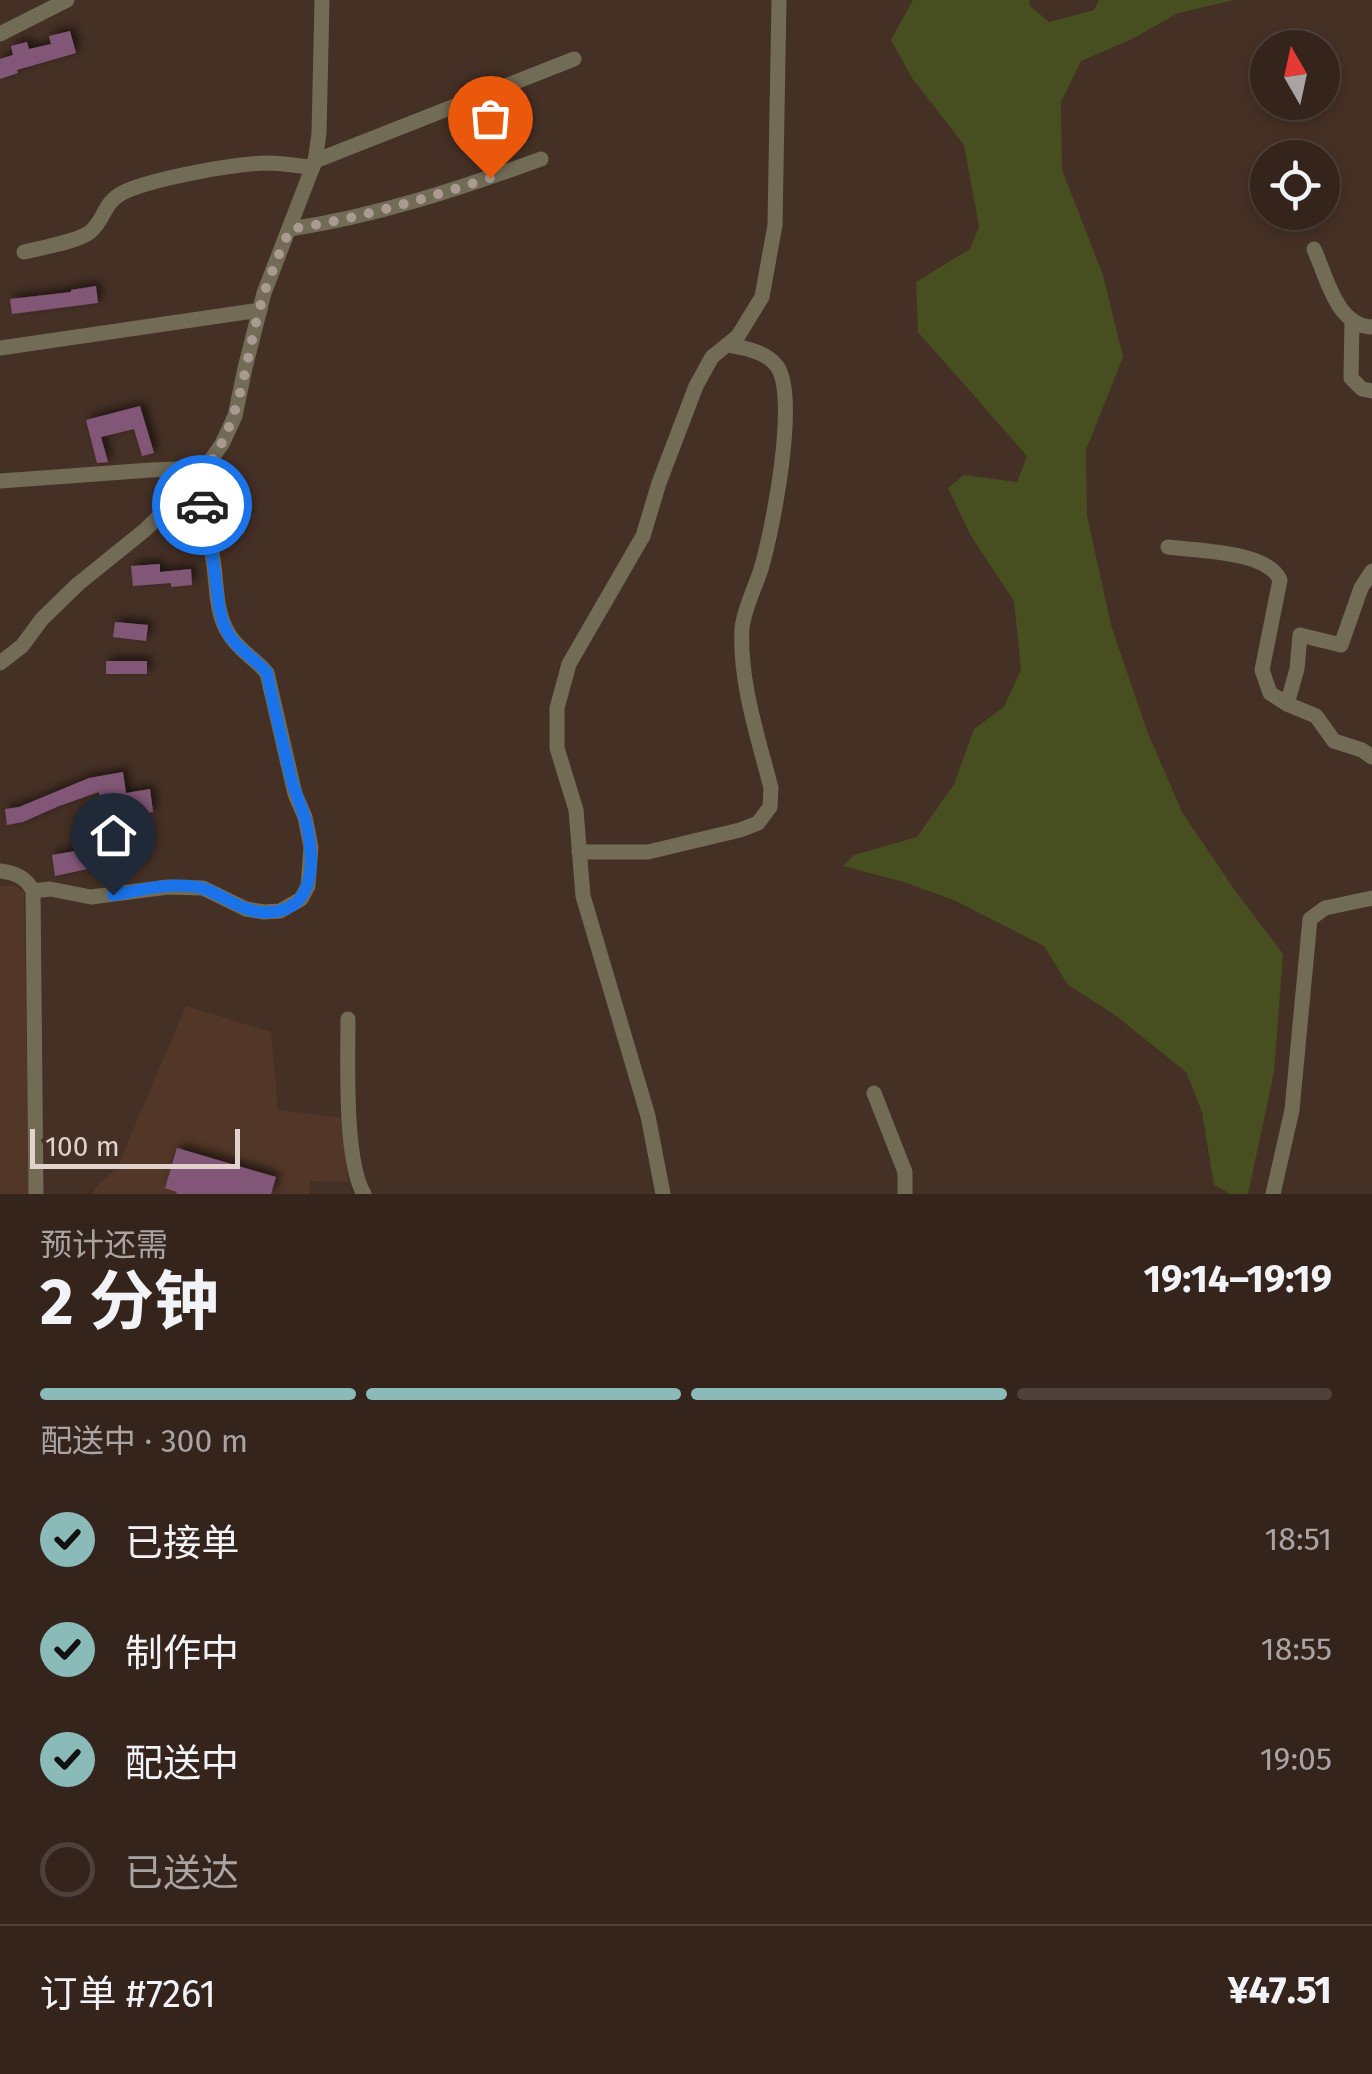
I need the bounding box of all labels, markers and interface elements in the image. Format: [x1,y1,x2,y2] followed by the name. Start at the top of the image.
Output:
[1250,30,1340,120] north arrow
[1250,30,1340,230] map controls
[448,76,533,179] pin
[463,91,518,146] icon: bag
[1250,140,1340,230] button: locate
[152,455,252,555] courier
[175,478,230,533] icon: car
[71,793,156,896] pin
[86,808,141,863] icon: home
[30,1124,240,1168] scale bar
[45,1130,120,1163] text: 100 m
[40,1226,168,1264] text: 预计还需
[1143,1256,1332,1302] text: 19:14–19:19
[40,1263,219,1341] text: 2 分钟
[40,1422,248,1460] text: 配送中 · 300 m
[40,1512,95,1567] icon: check
[125,1520,239,1566] text: 已接单
[1264,1520,1332,1558] text: 18:51
[40,1622,95,1677] icon: check
[125,1630,239,1676] text: 制作中
[1261,1630,1332,1668] text: 18:55
[40,1732,95,1787] icon: check
[125,1740,239,1786] text: 配送中
[1260,1740,1332,1778] text: 19:05
[125,1850,239,1896] text: 已送达
[1228,1967,1332,2013] text: ¥47.51
[40,1971,216,2017] text: 订单 #7261

